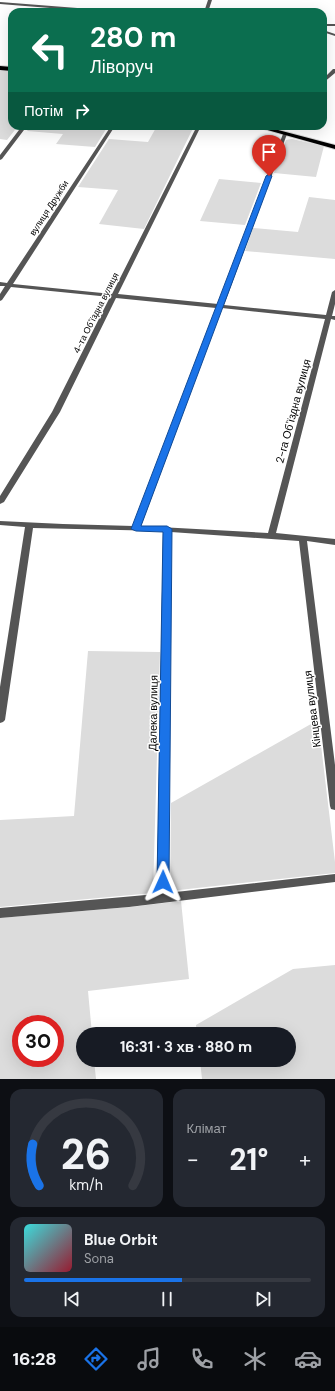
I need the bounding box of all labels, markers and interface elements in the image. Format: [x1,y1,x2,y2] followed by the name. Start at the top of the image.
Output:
[90,19,176,56] text: 280 m
[24,24,76,76] icon: left
[90,55,153,79] text: Ліворуч
[71,100,93,122] icon: right
[24,101,63,121] text: Потім
[252,135,286,176] pin
[258,141,280,163] icon: arrive
[27,178,71,238] street label: вулиця Дружби
[70,270,122,355] street label: 4-та Обʼїздна вулиця
[272,357,314,465] street label: 2-га Обʼїздна вулиця
[300,670,324,748] street label: Кінцева вулиця
[145,675,161,751] street label: Далека вулиця
[142,861,184,903] position arrow
[12,1015,64,1067] speed limit sign: 30
[120,1037,252,1057] text: 16:31 · 3 хв · 880 m
[187,1120,226,1137] text: Клімат
[61,1128,111,1182] text: 26
[229,1140,268,1179] text: 21°
[187,1145,199,1174] text: −
[299,1145,311,1174] text: +
[69,1176,103,1194] text: km/h
[84,1230,158,1250] text: Blue Orbit
[84,1250,114,1267] text: Sona
[61,1288,83,1310] icon: previous
[156,1288,178,1310] icon: pause
[252,1288,274,1310] icon: next
[82,1345,110,1373] icon: directions
[135,1345,163,1373] icon: music
[188,1345,216,1373] icon: phone
[241,1345,269,1373] icon: climate
[294,1345,322,1373] icon: car
[13,1347,57,1371] text: 16:28

